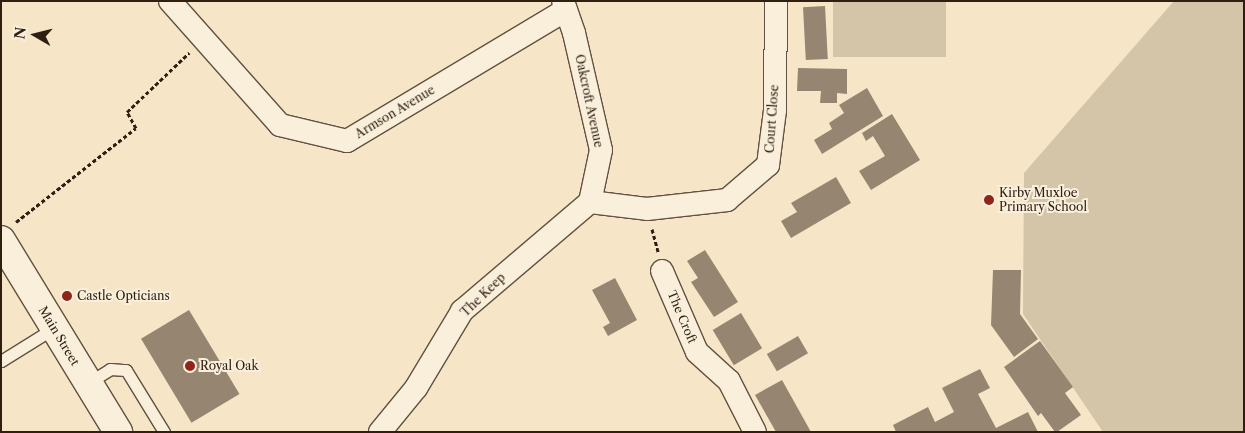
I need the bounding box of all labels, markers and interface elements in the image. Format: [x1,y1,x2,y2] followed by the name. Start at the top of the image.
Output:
[10,10,60,60] north arrow
[10,26,30,40] text: N
[572,53,606,149] street label: Oakcroft Avenue
[352,82,438,142] street label: Armson Avenue
[762,84,782,154] street label: Court Close
[999,186,1087,214] place label: Kirby Muxloe Primary School
[983,194,995,206] marker: Kirby Muxloe Primary School
[458,270,508,320] street label: The Keep
[664,288,700,346] street label: The Croft
[77,289,170,303] place label: Castle Opticians
[61,290,73,302] marker: Castle Opticians
[36,304,82,368] street label: Main Street
[200,359,258,373] place label: Royal Oak
[184,360,196,372] marker: Royal Oak

